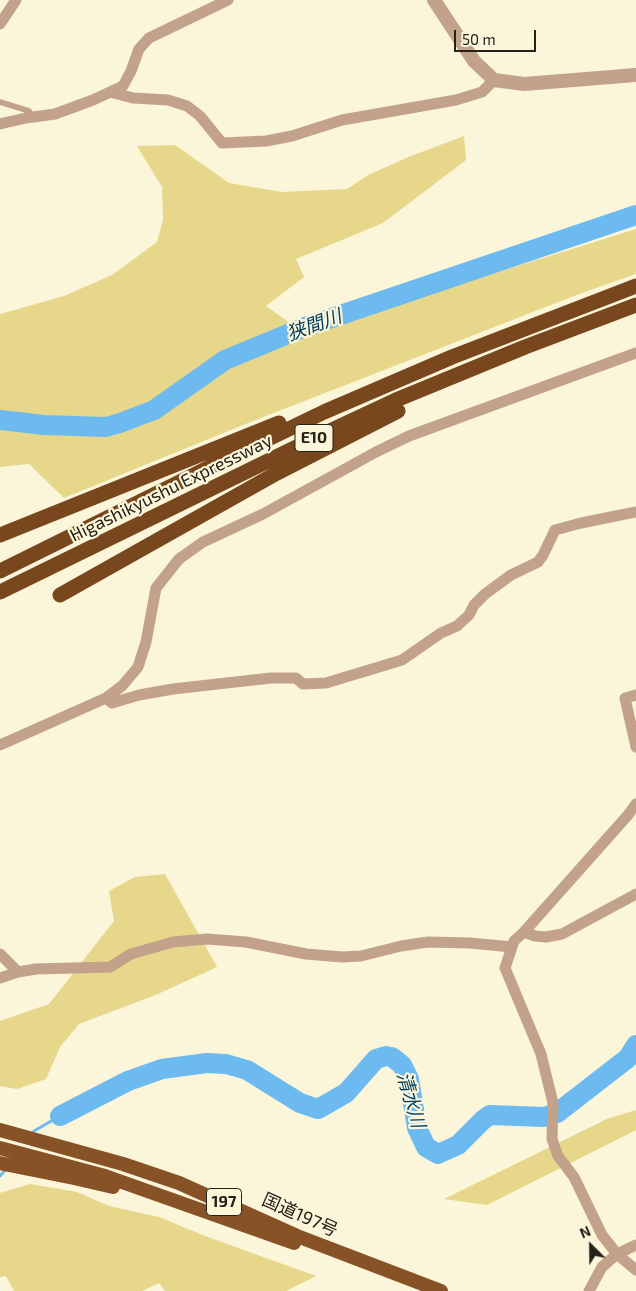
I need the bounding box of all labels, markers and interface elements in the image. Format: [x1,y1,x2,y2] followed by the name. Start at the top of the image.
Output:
[456,20,538,52] scale bar
[462,30,496,48] text: 50 m
[283,305,345,345] water label: 狭間川
[295,424,333,452] road number: E10
[66,430,276,546] street label: Higashikyushu Expressway
[392,1069,430,1131] water label: 清水川
[206,1188,242,1216] road number: 197
[259,1189,341,1241] street label: 国道197号
[566,1221,616,1271] north arrow
[577,1222,593,1242] text: N

